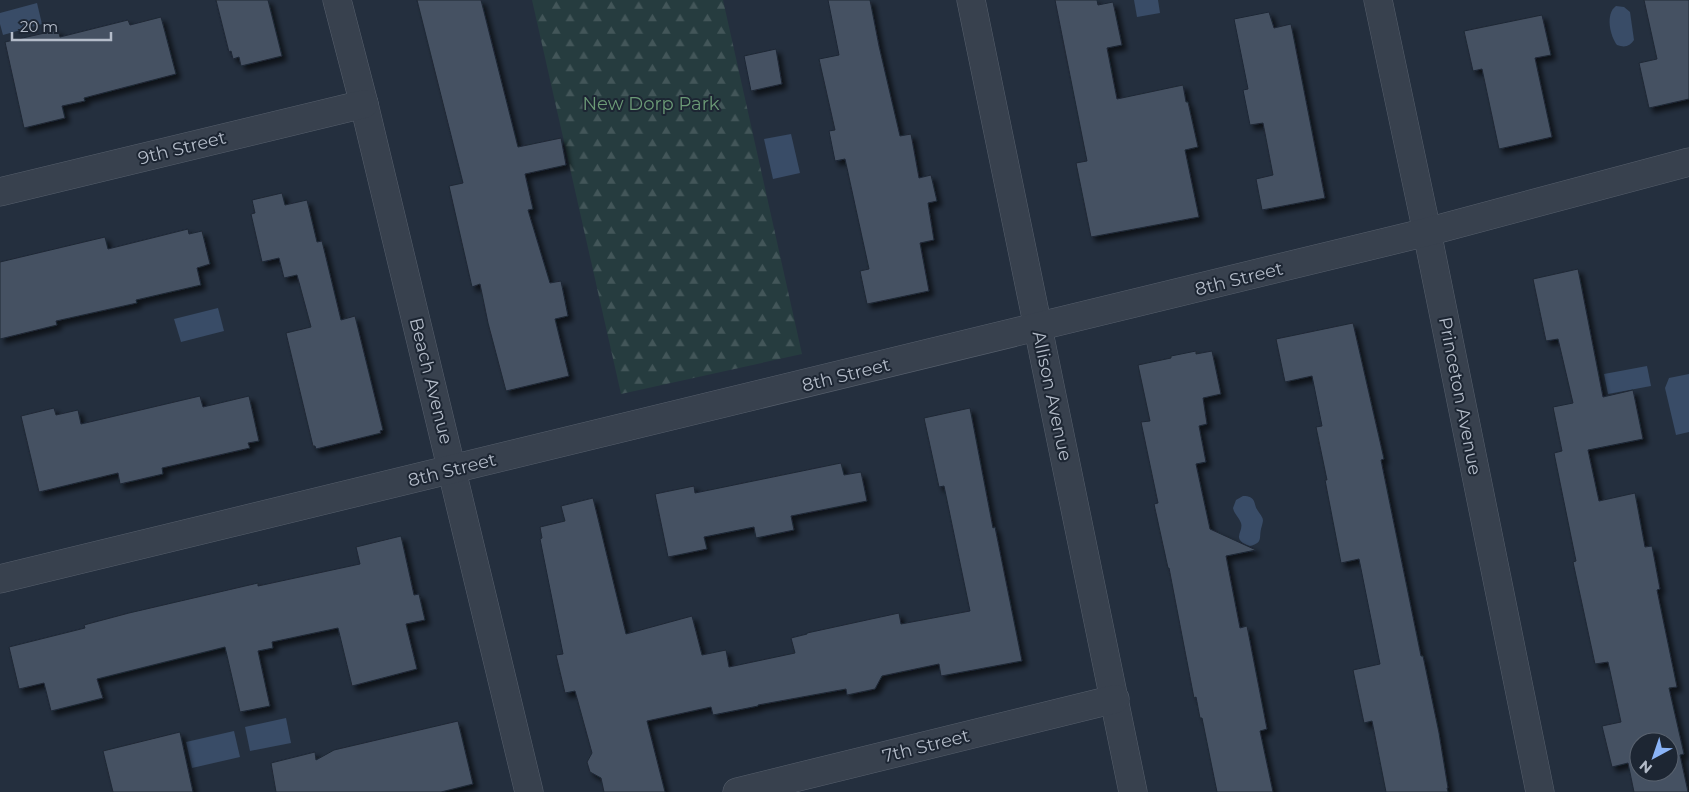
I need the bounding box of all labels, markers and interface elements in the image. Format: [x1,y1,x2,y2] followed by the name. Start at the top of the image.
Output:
[12,10,111,42] scale bar
[20,17,58,36] text: 20 m
[582,93,720,115] park label: New Dorp Park
[136,126,228,170] street label: 9th Street
[1193,257,1285,301] street label: 8th Street
[405,315,457,447] street label: Beach Avenue
[1434,315,1486,477] street label: Princeton Avenue
[1027,329,1077,463] street label: Allison Avenue
[800,353,892,397] street label: 8th Street
[406,448,498,492] street label: 8th Street
[880,725,972,767] street label: 7th Street
[1629,732,1679,782] north arrow
[1636,756,1656,777] text: N

